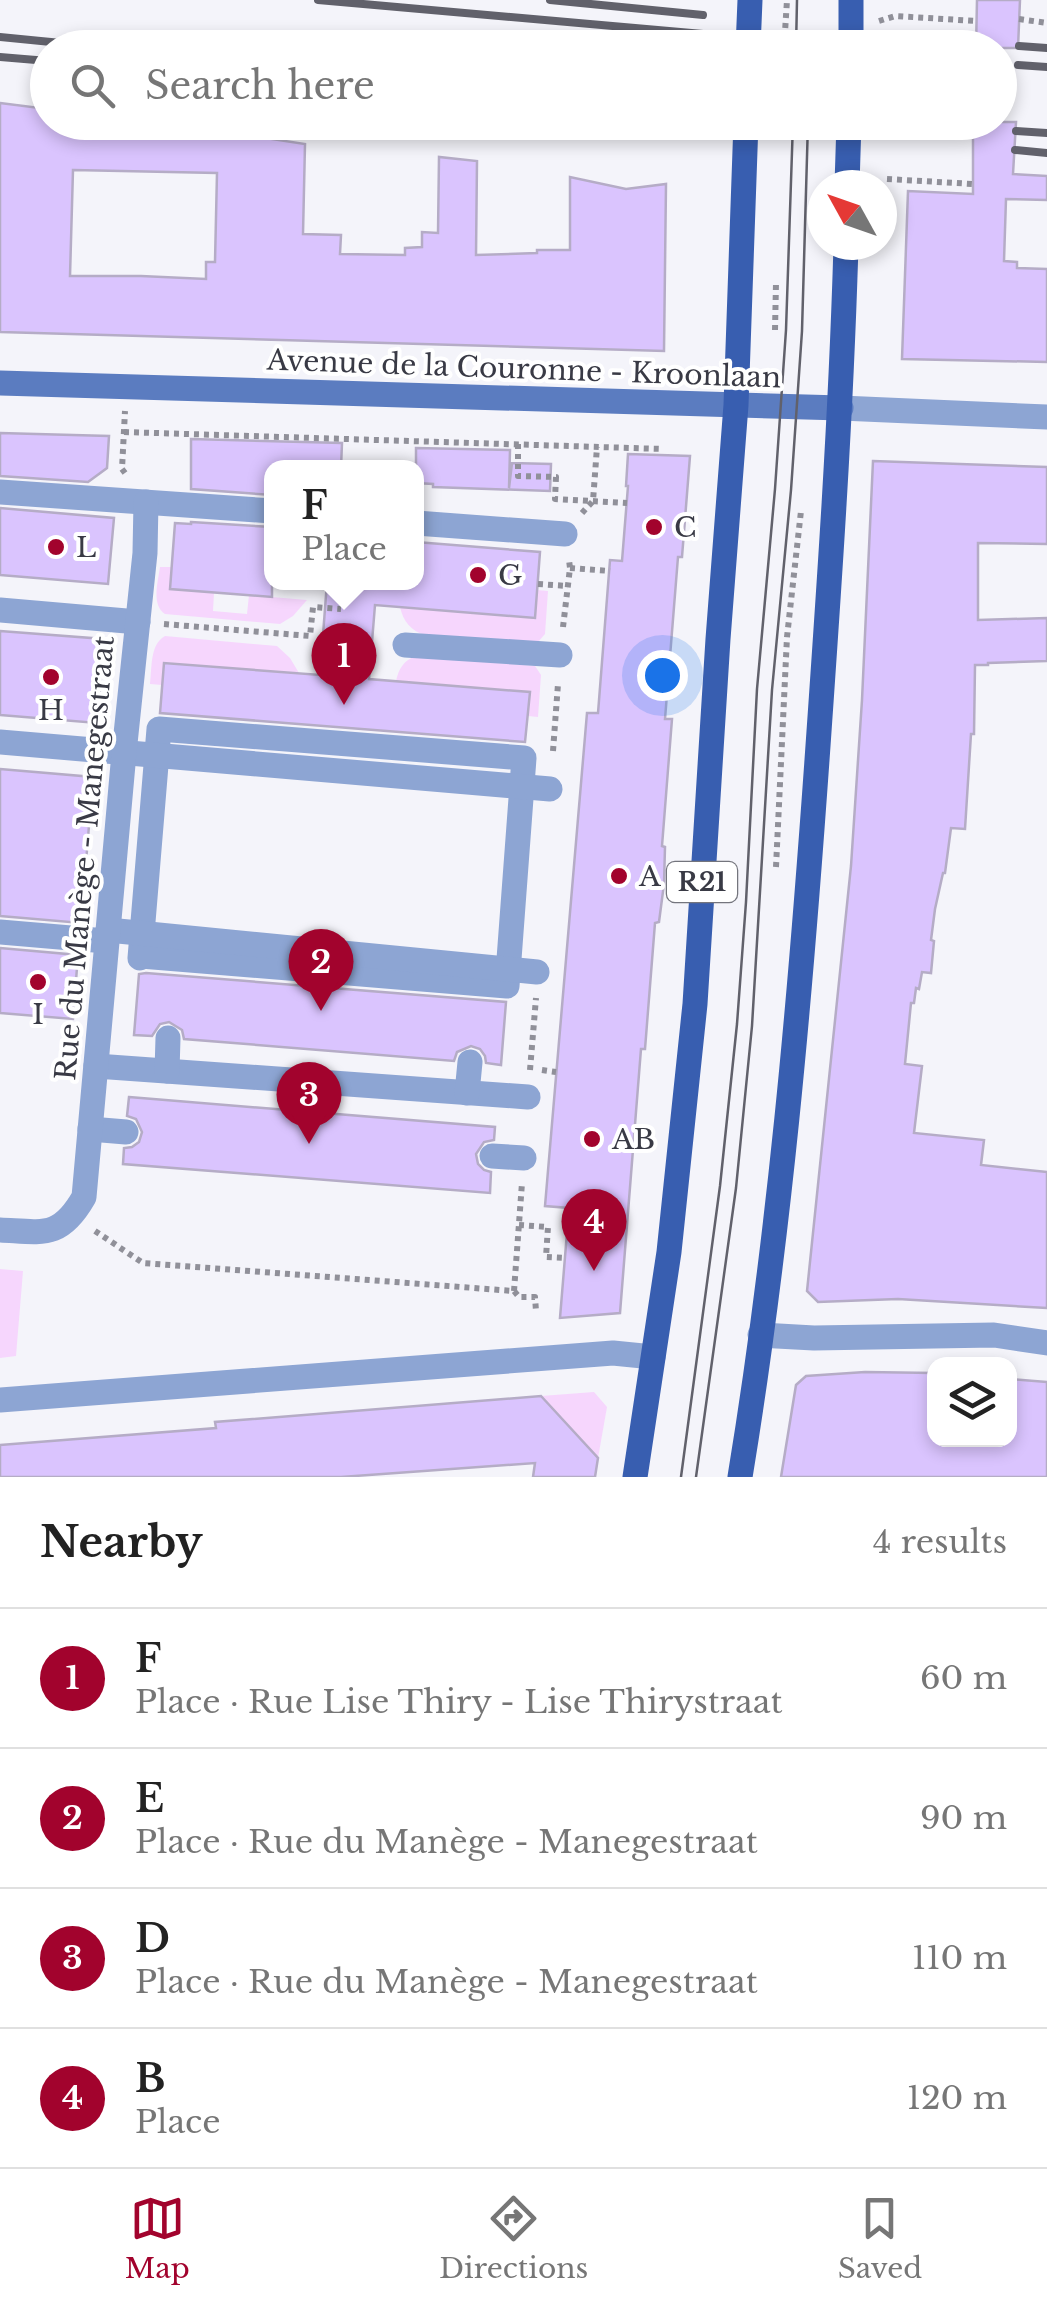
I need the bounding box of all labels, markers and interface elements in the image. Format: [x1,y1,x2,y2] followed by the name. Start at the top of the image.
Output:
[30,30,1017,140] search box
[65,58,120,113] icon: search
[145,62,375,109] text: Search here
[807,170,897,260] north arrow
[265,342,782,395] street label: Avenue de la Couronne - Kroonlaan
[264,460,424,590] popup
[301,482,327,529] text: F
[674,510,696,545] place label: C
[643,516,665,538] marker: C
[301,529,387,569] text: Place
[76,530,96,565] place label: L
[45,536,67,558] marker: L
[498,558,522,593] place label: G
[467,564,489,586] marker: G
[312,622,376,705] pin: 1
[48,634,122,1082] street label: Rue du Manège - Manegestraat
[637,650,688,701] your location
[40,666,62,688] marker: H
[38,693,64,728] place label: H
[638,859,661,894] place label: A
[667,862,737,902] road number: R21
[608,865,630,887] marker: A
[288,928,354,1011] pin: 2
[27,971,49,993] marker: I
[32,997,44,1032] place label: I
[276,1062,342,1144] pin: 3
[611,1122,655,1157] place label: AB
[581,1128,603,1150] marker: AB
[562,1188,626,1271] pin: 4
[927,1357,1017,1447] map controls
[927,1357,1017,1447] button: layers
[40,1516,203,1568] text: Nearby
[873,1522,1007,1562] text: 4 results
[135,1635,161,1682] text: F
[66,1658,79,1698] text: 1
[920,1658,1007,1698] text: 60 m
[135,1682,783,1722] text: Place · Rue Lise Thiry - Lise Thirystraat
[135,1775,164,1822] text: E
[62,1798,83,1838] text: 2
[920,1798,1007,1838] text: 90 m
[135,1822,758,1862] text: Place · Rue du Manège - Manegestraat
[135,1915,170,1962] text: D
[62,1938,83,1978] text: 3
[912,1938,1007,1978] text: 110 m
[135,1962,758,2002] text: Place · Rue du Manège - Manegestraat
[135,2055,165,2102] text: B
[62,2078,83,2118] text: 4
[907,2078,1007,2118] text: 120 m
[135,2102,221,2142] text: Place
[125,2191,190,2286] tab: Map
[439,2191,588,2286] tab: Directions
[838,2191,922,2286] tab: Saved

